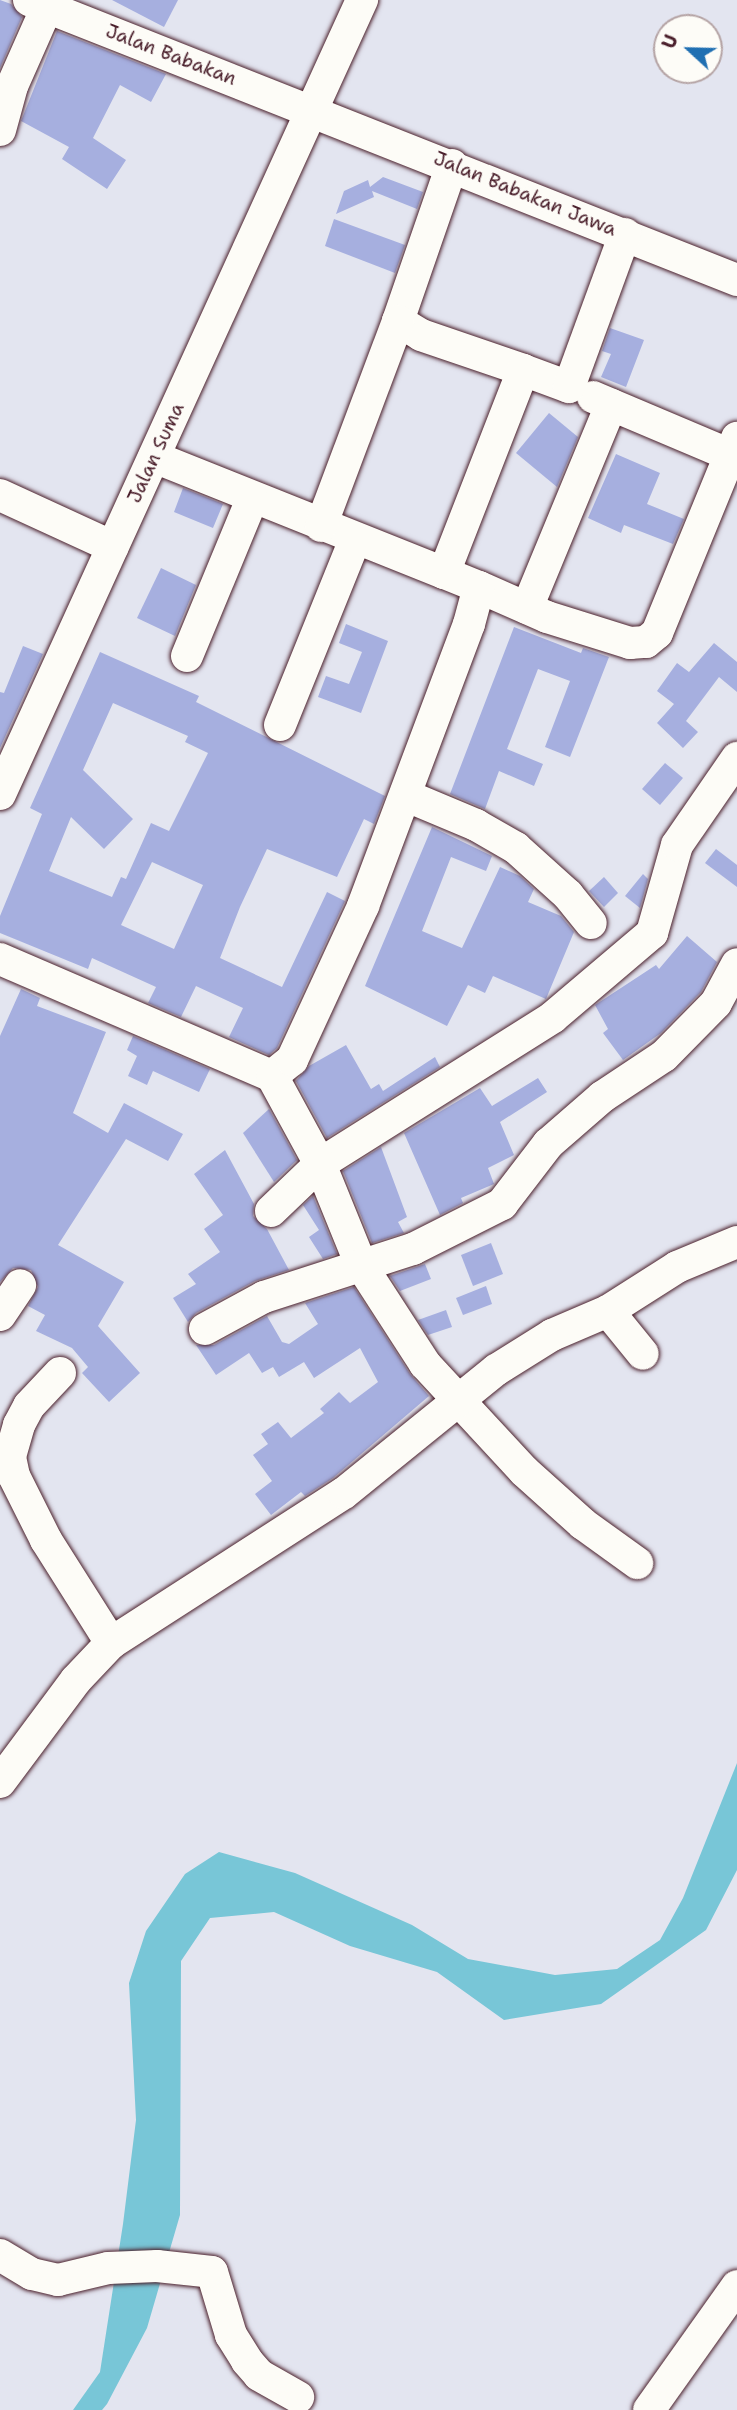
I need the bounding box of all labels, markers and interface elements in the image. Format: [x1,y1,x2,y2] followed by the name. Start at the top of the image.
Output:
[653,14,723,84] north arrow
[103,20,239,90] street label: Jalan Babakan
[656,31,684,52] text: U
[430,147,620,241] street label: Jalan Babakan Jawa
[123,399,189,507] street label: Jalan Suma

